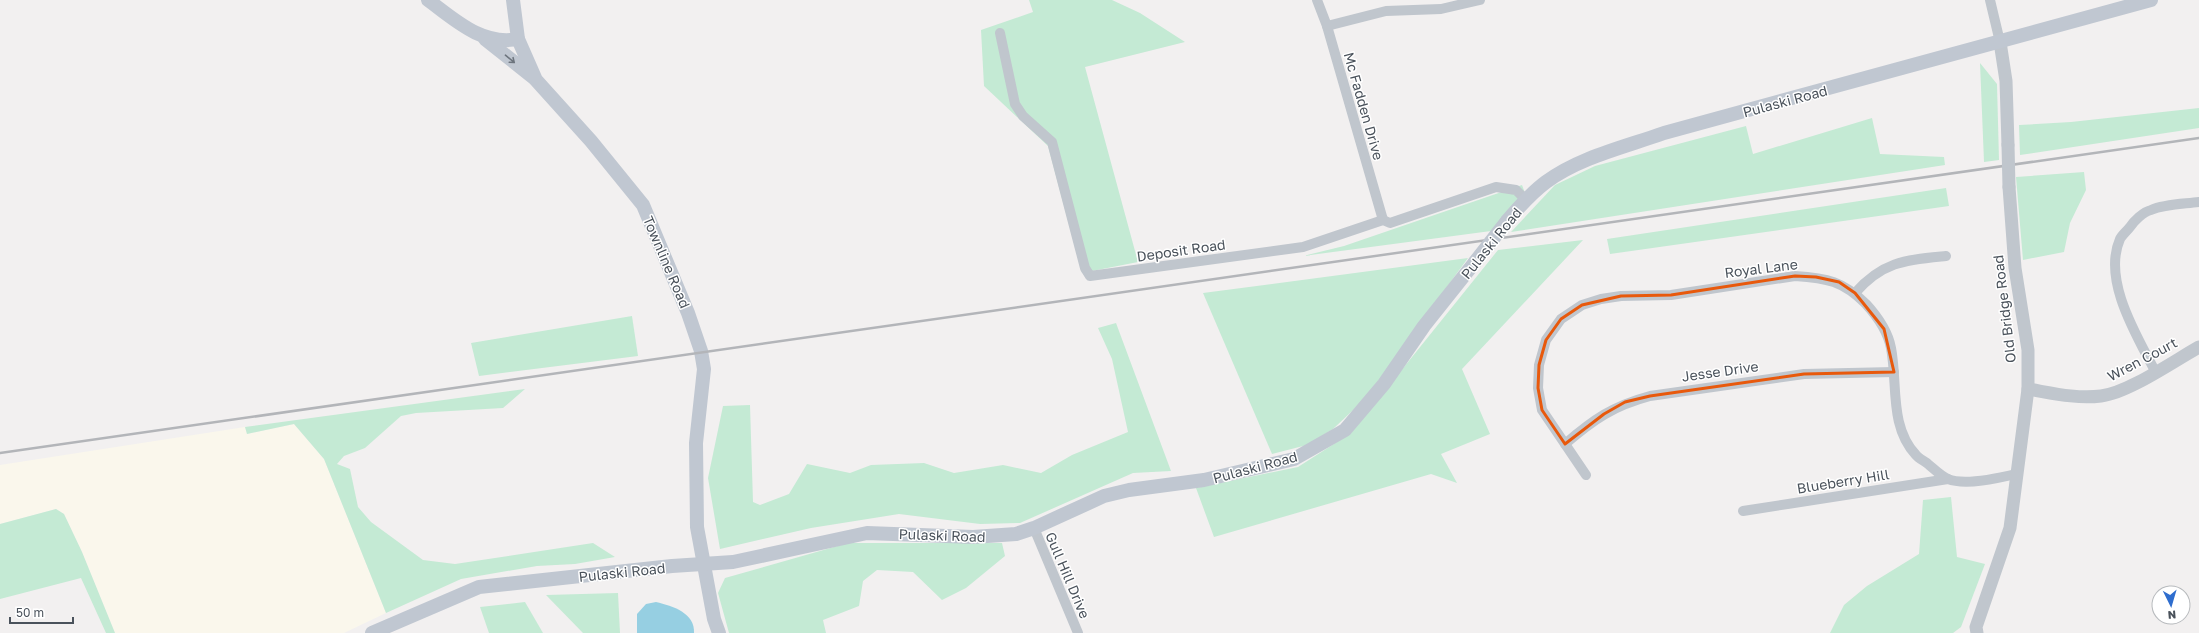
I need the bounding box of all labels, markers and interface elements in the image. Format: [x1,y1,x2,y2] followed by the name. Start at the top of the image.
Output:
[1340,50,1388,162] street label: Mc Fadden Drive
[504,54,515,63] one-way arrow
[1741,82,1829,120] street label: Pulaski Road
[1457,204,1525,282] street label: Pulaski Road
[640,213,694,311] street label: Townline Road
[1135,235,1227,265] street label: Deposit Road
[1989,254,2019,364] street label: Old Bridge Road
[1723,255,1799,281] street label: Royal Lane
[2104,334,2180,384] street label: Wren Court
[1681,357,1759,385] street label: Jesse Drive
[1211,448,1299,486] street label: Pulaski Road
[1796,465,1890,497] street label: Blueberry Hill
[898,525,986,545] street label: Pulaski Road
[1042,529,1094,621] street label: Gull Hill Drive
[578,559,666,585] street label: Pulaski Road
[2151,585,2191,625] north arrow
[10,599,73,625] scale bar
[16,605,44,620] text: 50 m
[2167,609,2177,622] text: N

